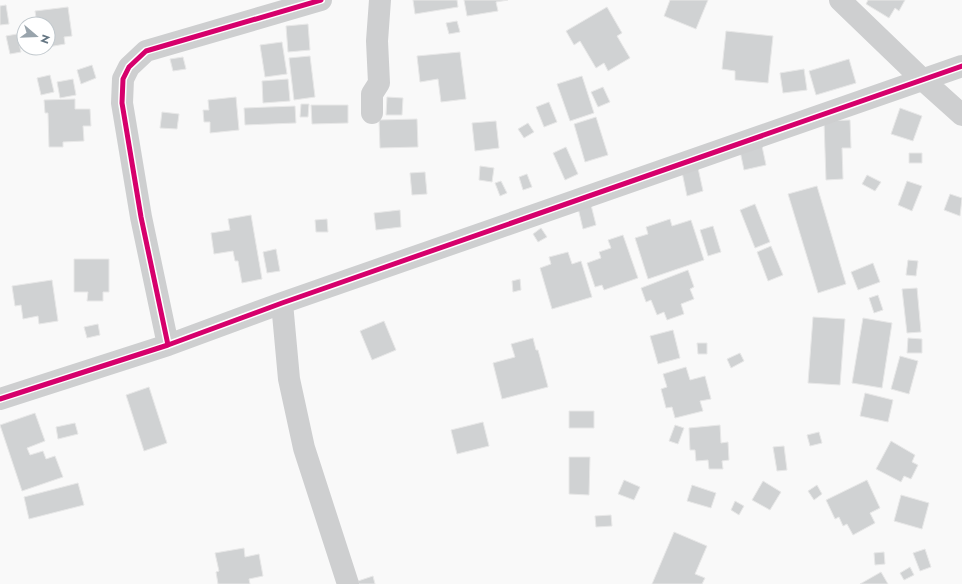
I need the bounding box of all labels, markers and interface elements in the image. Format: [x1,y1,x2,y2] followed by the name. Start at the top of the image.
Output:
[16,16,56,56] north arrow
[36,33,54,46] text: N

